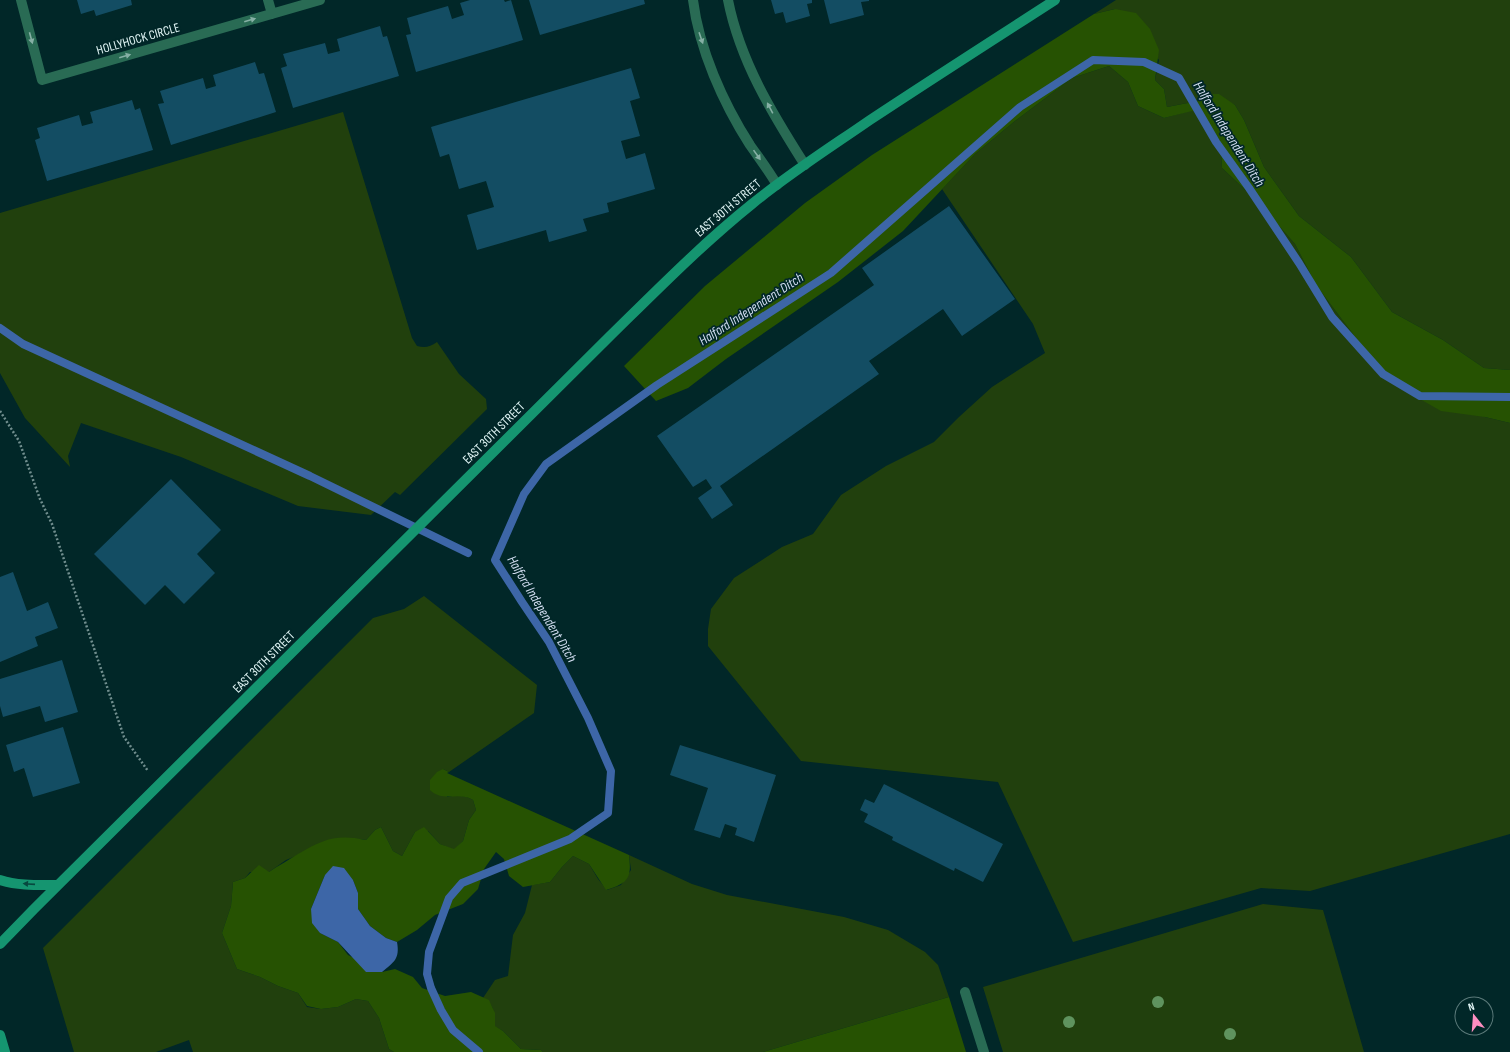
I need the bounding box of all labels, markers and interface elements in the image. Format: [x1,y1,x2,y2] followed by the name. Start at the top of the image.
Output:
[244,17,256,23] one-way arrow
[95,19,181,59] street label: HOLLYHOCK CIRCLE
[28,32,34,44] one-way arrow
[698,32,704,44] one-way arrow
[119,53,131,59] one-way arrow
[1190,78,1268,190] water label: Halford Independent Ditch
[767,102,773,114] one-way arrow
[753,150,761,160] one-way arrow
[692,176,764,240] street label: EAST 30TH STREET
[695,269,807,349] water label: Halford Independent Ditch
[460,399,528,467] street label: EAST 30TH STREET
[503,553,581,665] water label: Halford Independent Ditch
[230,628,298,696] street label: EAST 30TH STREET
[23,881,35,888] one-way arrow
[1454,996,1494,1036] north arrow
[1467,1000,1476,1014] text: N

